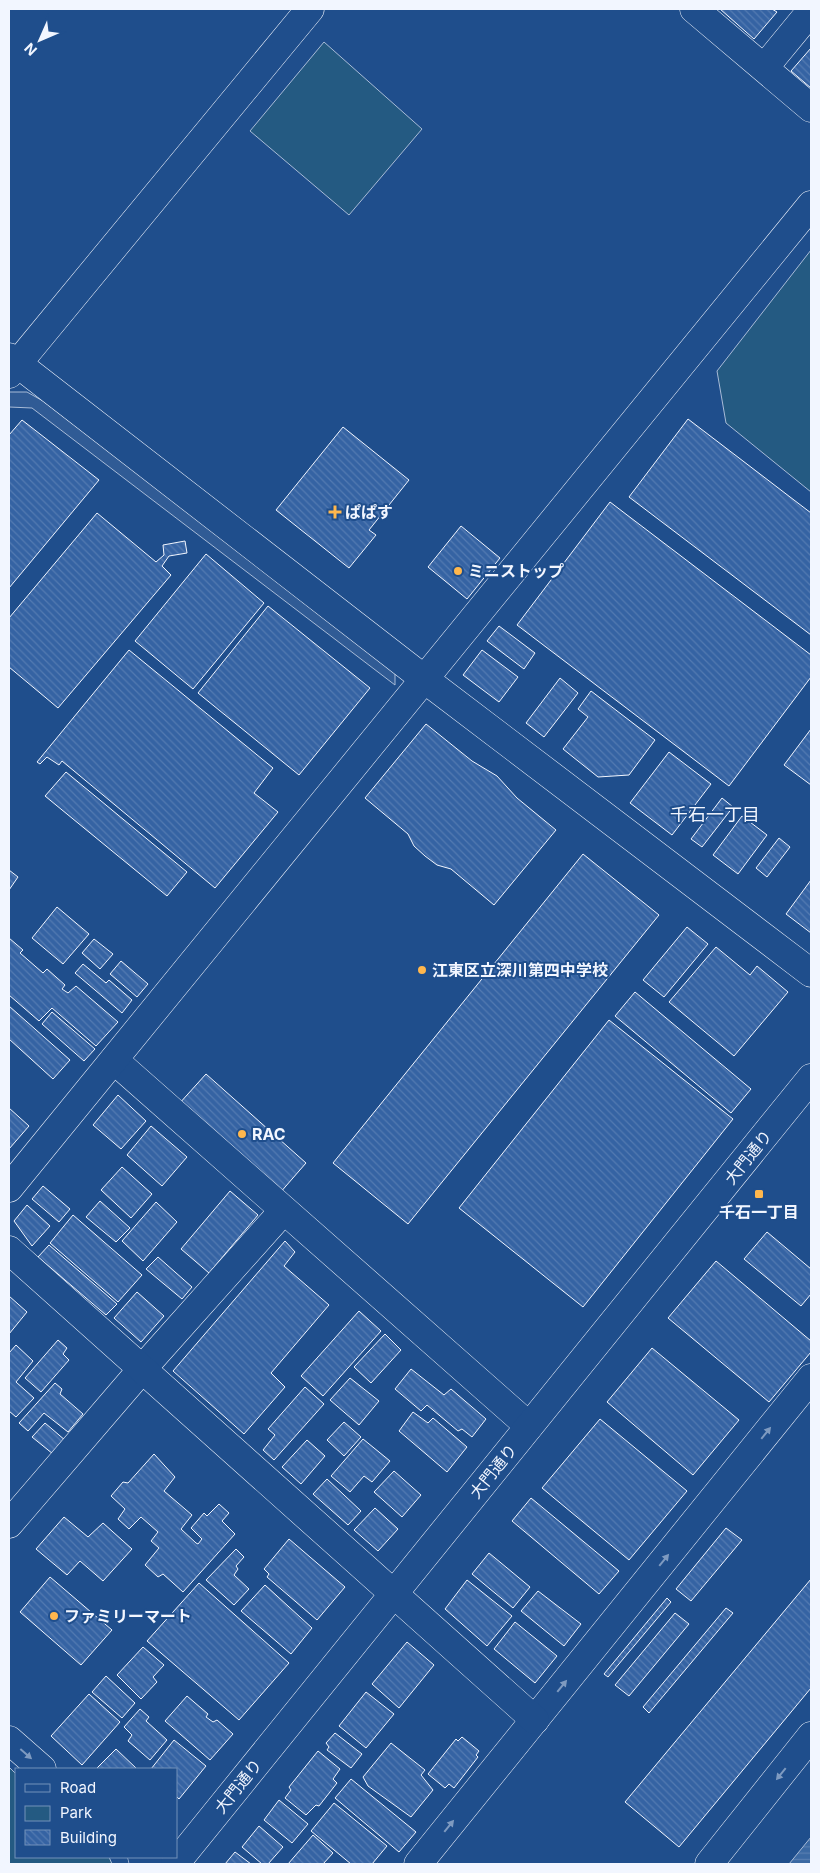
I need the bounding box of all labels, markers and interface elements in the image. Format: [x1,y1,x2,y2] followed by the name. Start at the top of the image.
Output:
[15,15,65,65] north arrow
[21,40,40,59] text: N
[345,502,393,522] place label: ぱぱす
[329,506,341,518] marker: ぱぱす
[468,561,564,581] place label: ミニストップ
[452,565,464,577] marker: ミニストップ
[670,804,760,825] district label: 千石一丁目
[432,960,608,980] place label: 江東区立深川第四中学校
[416,964,428,976] marker: 江東区立深川第四中学校
[252,1124,286,1144] place label: RAC
[720,1126,776,1188] street label: 大門通り
[236,1128,248,1140] marker: RAC
[753,1188,765,1200] marker: 千石一丁目
[719,1202,799,1222] place label: 千石一丁目
[761,1427,772,1440] one-way arrow
[465,1440,521,1502] street label: 大門通り
[659,1554,670,1567] one-way arrow
[64,1606,192,1626] place label: ファミリーマート
[48,1610,60,1622] marker: ファミリーマート
[556,1680,567,1693] one-way arrow
[19,1749,32,1760] one-way arrow
[210,1755,266,1817] street label: 大門通り
[775,1767,786,1780] one-way arrow
[15,1768,178,1858] legend
[60,1778,96,1797] text: Road
[60,1803,93,1822] text: Park
[443,1820,454,1833] one-way arrow
[60,1828,117,1847] text: Building

